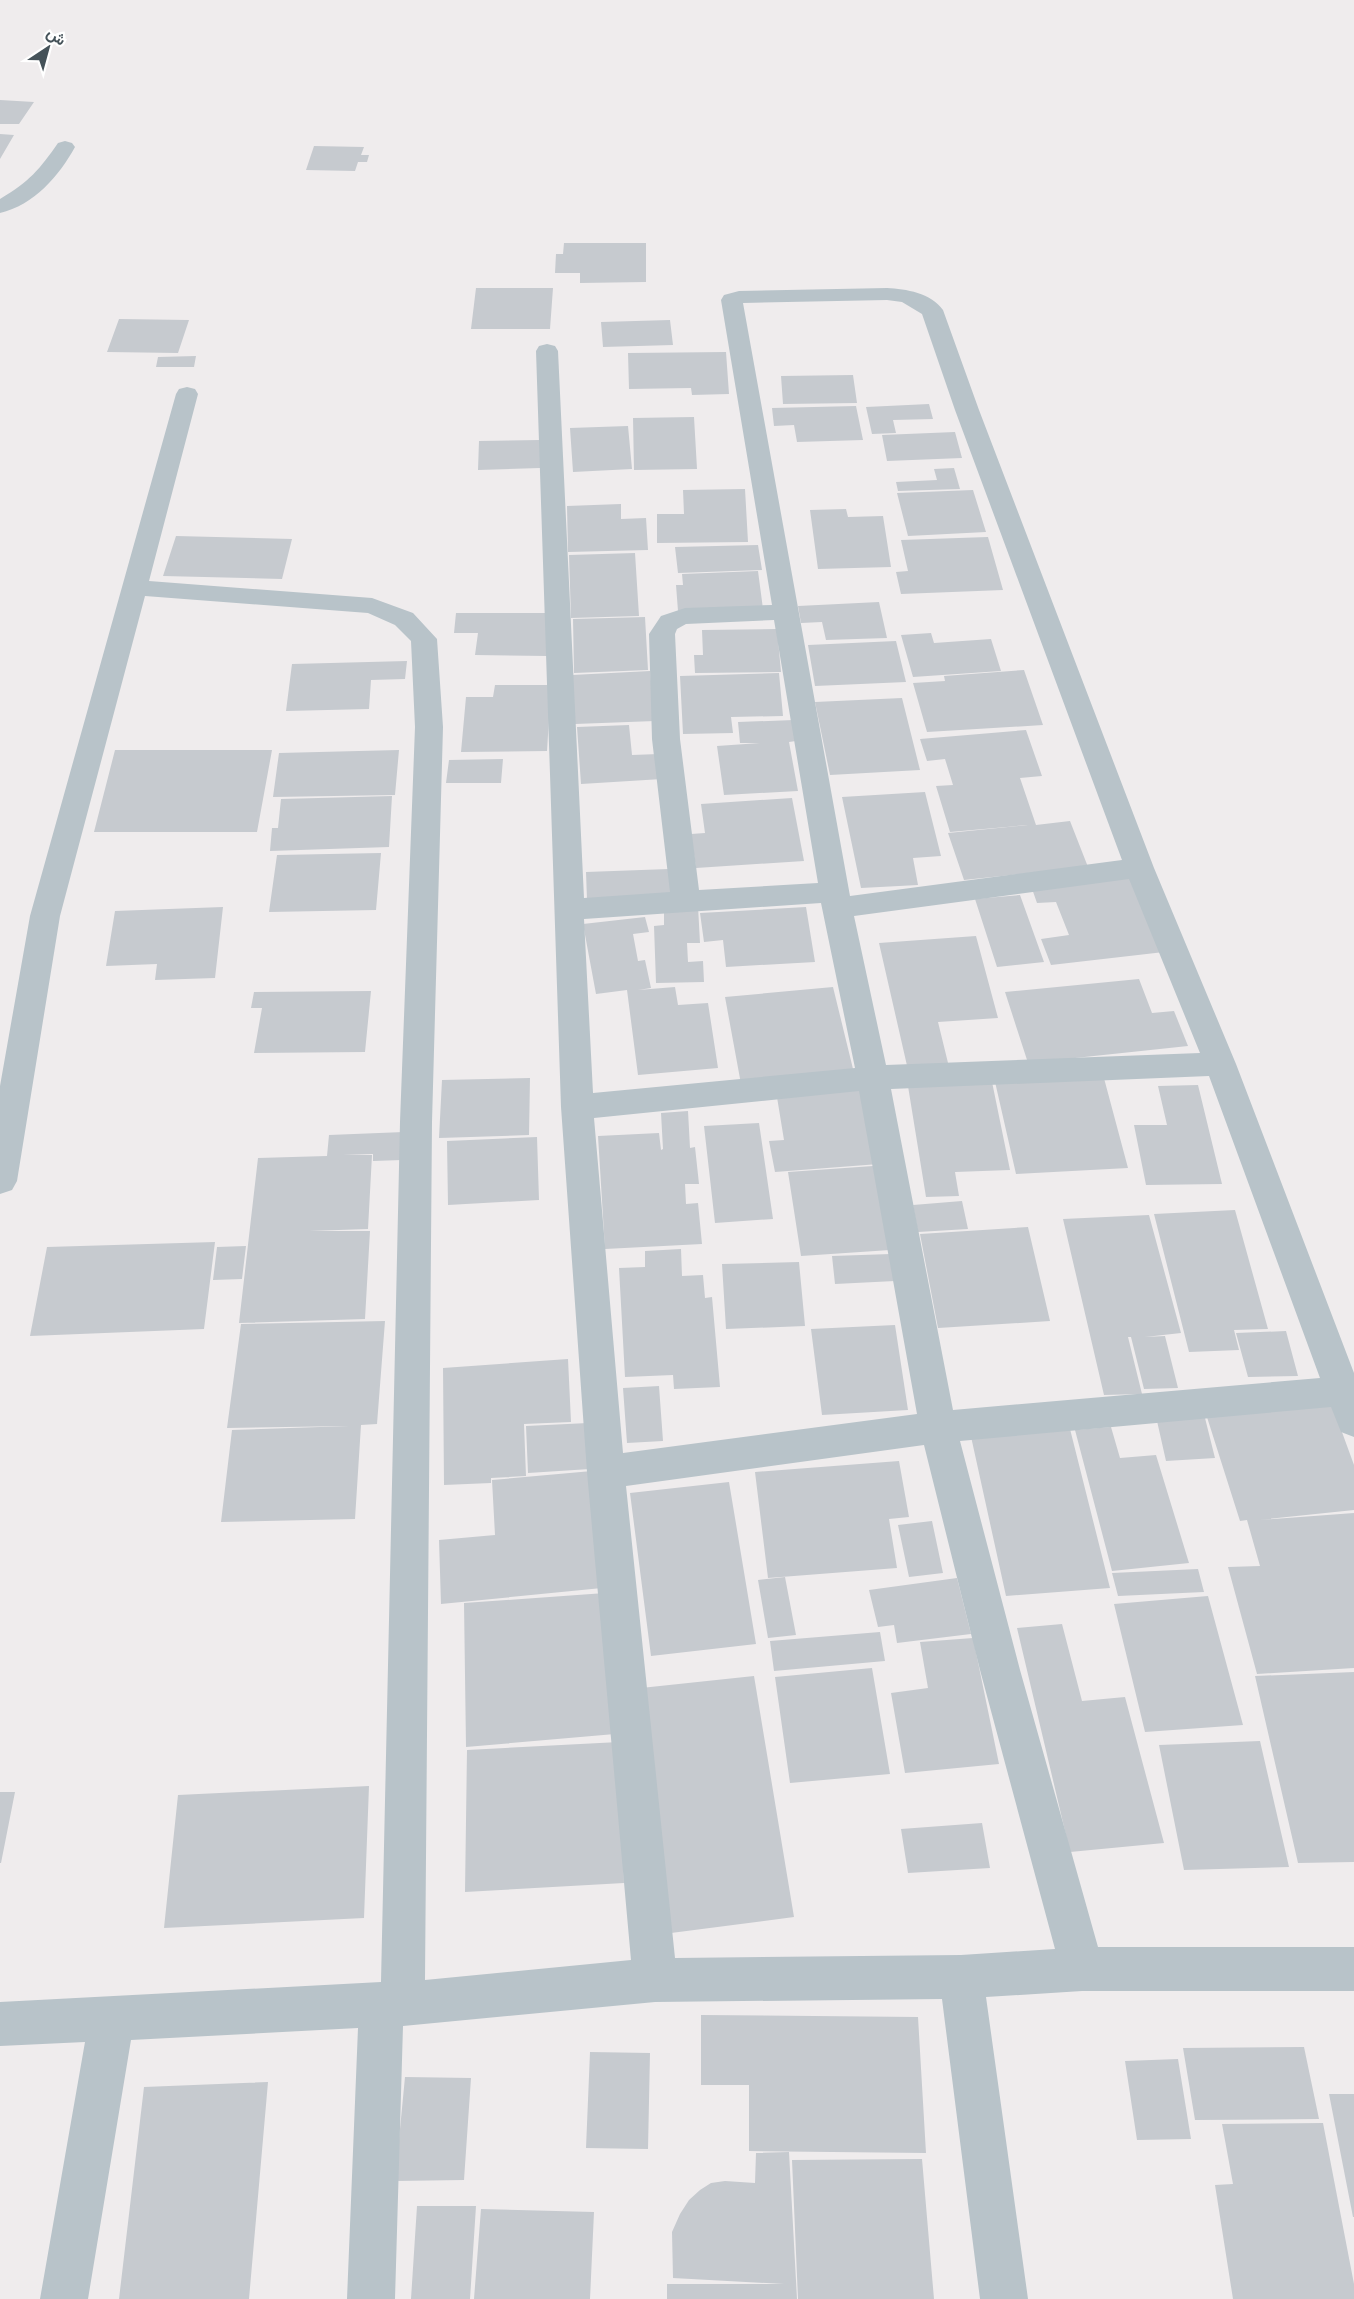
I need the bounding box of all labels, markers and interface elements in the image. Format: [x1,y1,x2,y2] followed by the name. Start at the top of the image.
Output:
[18,18,78,78] north arrow
[43,23,70,50] text: ش

